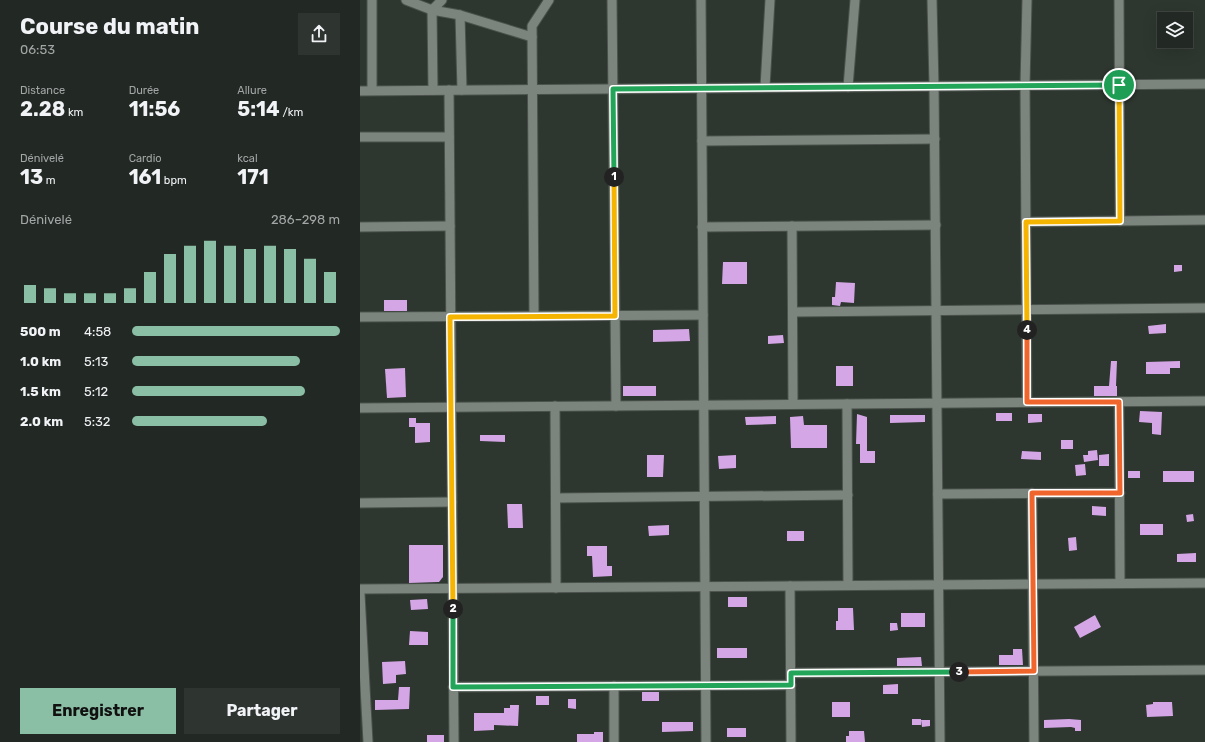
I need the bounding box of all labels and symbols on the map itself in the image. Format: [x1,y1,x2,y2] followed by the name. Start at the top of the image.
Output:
[1102,68,1136,102] pin
[604,167,624,187] pin: 1
[1017,320,1037,340] pin: 4
[443,599,463,619] pin: 2
[949,662,969,682] pin: 3

